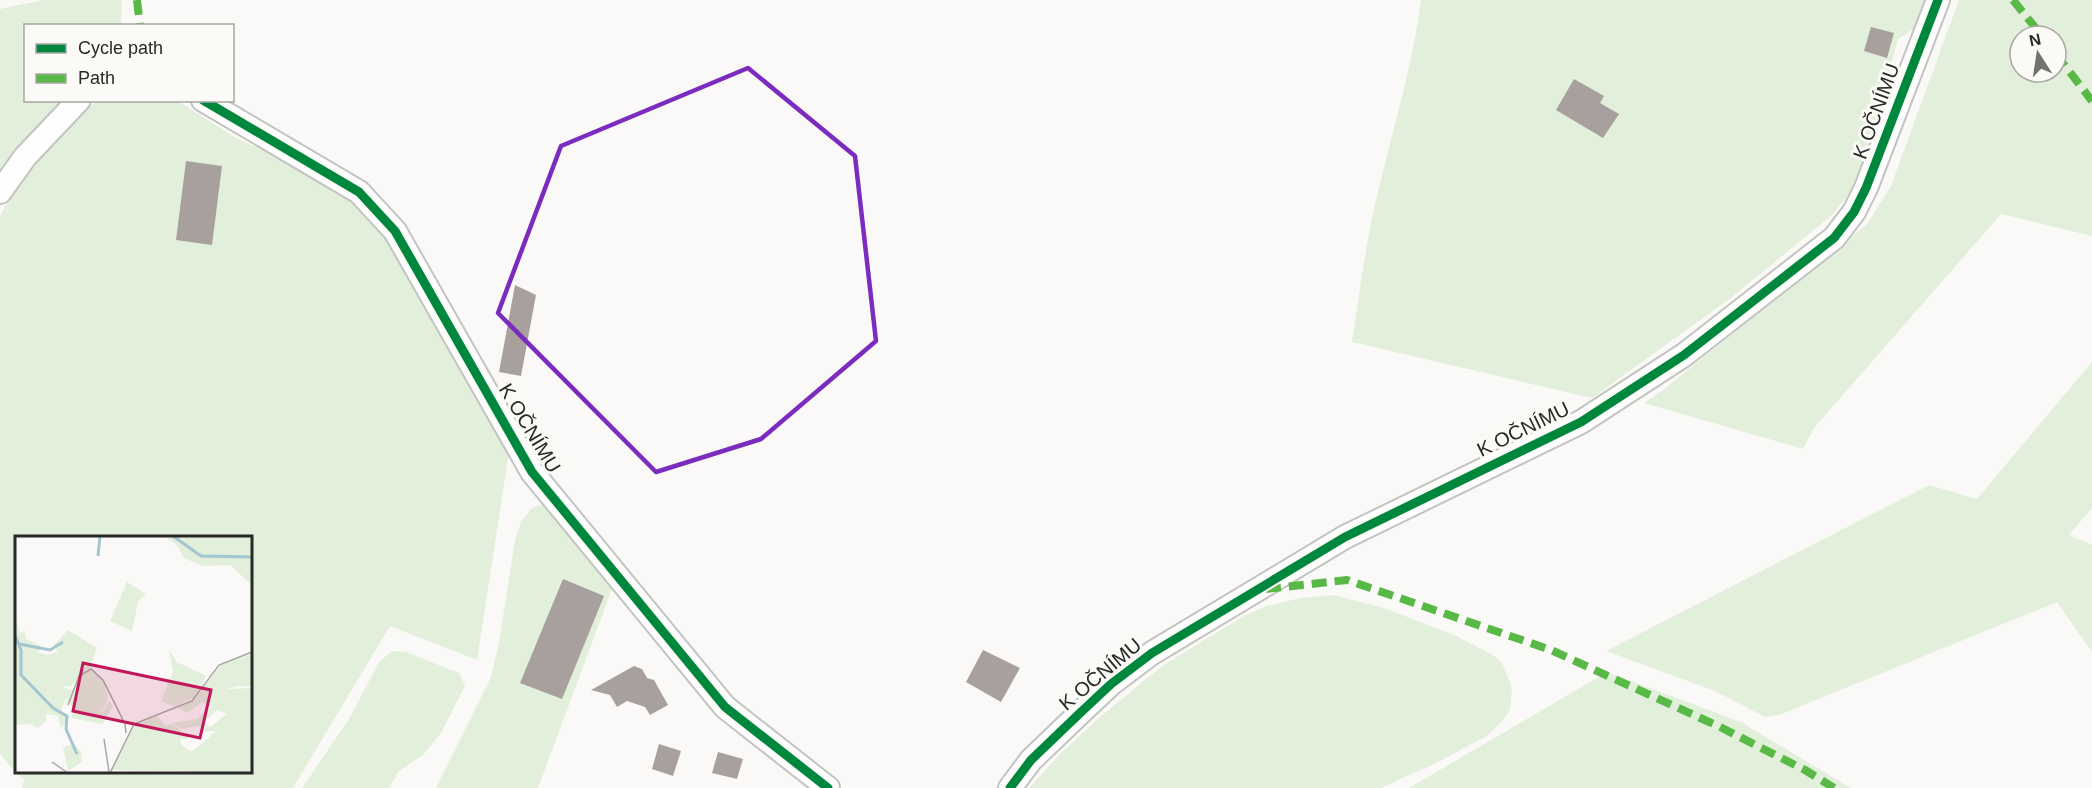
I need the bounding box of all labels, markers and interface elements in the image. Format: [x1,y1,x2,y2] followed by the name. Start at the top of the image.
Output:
[24,24,234,102] legend
[2008,24,2068,84] north arrow
[2028,30,2042,49] text: N
[78,38,163,58] text: Cycle path
[1849,60,1903,162] street label: K OČNÍMU
[78,68,115,88] text: Path
[495,379,565,477] street label: K OČNÍMU
[1473,397,1573,461] street label: K OČNÍMU
[15,536,252,773] inset map
[1055,633,1145,715] street label: K OČNÍMU

